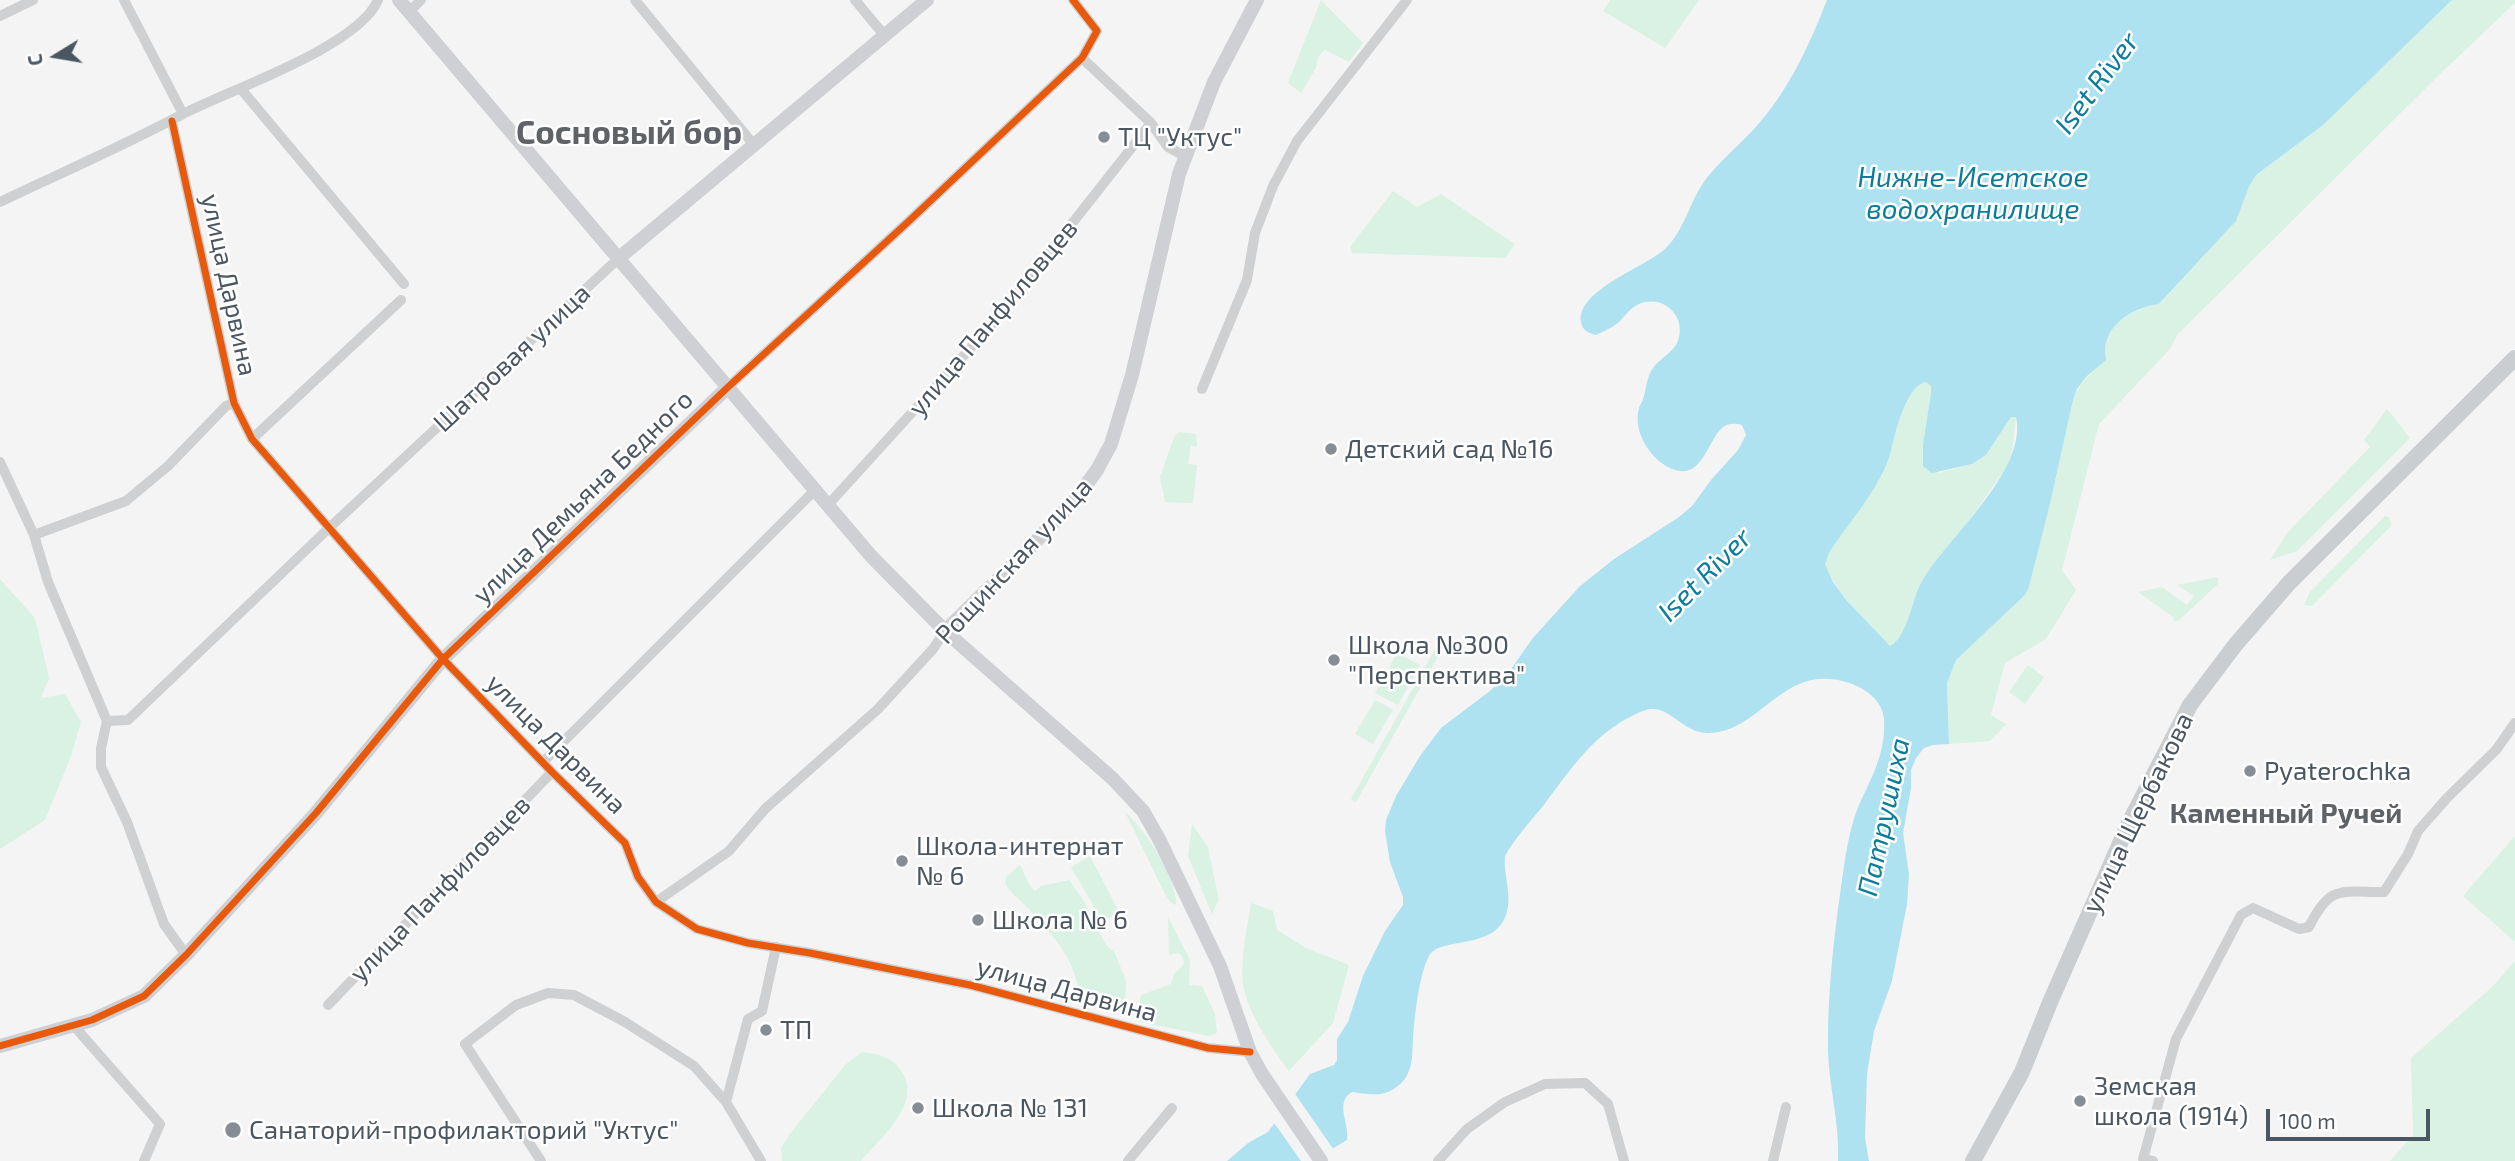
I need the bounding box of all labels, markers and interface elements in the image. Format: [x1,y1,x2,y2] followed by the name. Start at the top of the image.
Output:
[21,21,91,91] north arrow
[2048,26,2146,140] water label: Iset River
[23,52,47,68] text: С
[516,113,742,153] district label: Сосновый бор
[1118,121,1242,153] place label: ТЦ "Уктус"
[1096,129,1112,145] marker: ТЦ "Уктус"
[1857,161,2089,227] water label: Нижне-Исетское водохранилище
[194,191,264,379] street label: улица Дарвина
[902,213,1084,423] street label: улица Панфиловцев
[427,278,597,438] street label: Шатровая улица
[466,384,700,610] street label: улица Демьяна Бедного
[1345,433,1553,465] place label: Детский сад №16
[1323,441,1339,457] marker: Детский сад №16
[929,471,1099,651] street label: Рощинская улица
[1651,521,1759,629] water label: Iset River
[1348,629,1525,690] place label: Школа №300 "Перспектива"
[1326,652,1342,668] marker: Школа №300 "Перспектива"
[480,668,632,820] street label: улица Дарвина
[2076,708,2200,918] street label: улица Щербакова
[1851,735,1917,899] water label: Патрушиха
[2264,755,2411,787] place label: Pyaterochka
[2242,763,2258,779] marker: Pyaterochka
[343,789,537,989] street label: улица Панфиловцев
[2170,797,2402,831] district label: Каменный Ручей
[916,830,1124,892] place label: Школа-интернат № 6
[894,853,910,869] marker: Школа-интернат № 6
[992,904,1128,936] place label: Школа № 6
[970,912,986,928] marker: Школа № 6
[974,951,1160,1029] street label: улица Дарвина
[780,1014,812,1046] place label: ТП
[758,1022,774,1038] marker: ТП
[2094,1070,2248,1132] place label: Земская школа (1914)
[932,1092,1088,1124] place label: Школа № 131
[2072,1093,2088,1109] marker: Земская школа (1914)
[2270,1094,2434,1138] scale bar
[910,1100,926,1116] marker: Школа № 131
[2279,1108,2336,1133] text: 100 m
[249,1114,678,1146] place label: Санаторий-профилакторий "Уктус"
[223,1120,243,1140] marker: Санаторий-профилакторий "Уктус"

